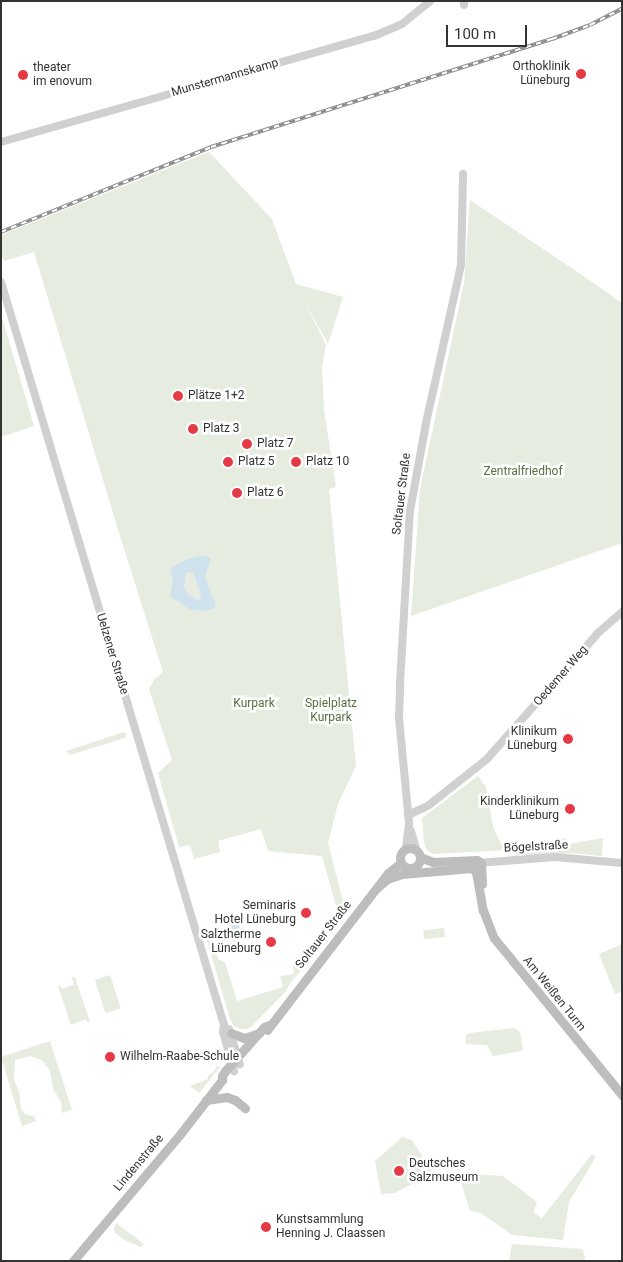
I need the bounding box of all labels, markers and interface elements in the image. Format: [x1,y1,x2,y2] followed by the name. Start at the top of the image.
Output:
[448,15,529,47] scale bar
[454,25,496,43] text: 100 m
[170,56,280,100] street label: Munstermannskamp
[512,60,570,88] place label: Orthoklinik Lüneburg
[33,61,92,89] place label: theater im enovum
[574,67,588,81] marker: Orthoklinik Lüneburg
[17,69,29,81] marker: theater im enovum
[188,389,244,403] place label: Plätze 1+2
[172,390,184,402] marker: Plätze 1+2
[203,422,240,436] place label: Platz 3
[187,423,199,435] marker: Platz 3
[257,437,294,451] place label: Platz 7
[241,438,253,450] marker: Platz 7
[390,452,414,536] street label: Soltauer Straße
[238,455,275,469] place label: Platz 5
[306,455,349,469] place label: Platz 10
[222,456,234,468] marker: Platz 5
[290,456,302,468] marker: Platz 10
[483,465,563,479] park label: Zentralfriedhof
[247,486,284,500] place label: Platz 6
[231,487,243,499] marker: Platz 6
[93,612,131,696] street label: Uelzener Straße
[531,643,591,709] street label: Oedemer Weg
[233,697,275,711] park label: Kurpark
[305,697,357,725] park label: Spielplatz Kurpark
[507,725,557,753] place label: Klinikum Lüneburg
[561,732,575,746] marker: Klinikum Lüneburg
[480,795,559,823] place label: Kinderklinikum Lüneburg
[563,802,577,816] marker: Kinderklinikum Lüneburg
[504,838,568,856] street label: Bögelstraße
[293,898,355,972] street label: Soltauer Straße
[215,899,296,927] place label: Seminaris Hotel Lüneburg
[300,907,312,919] marker: Seminaris Hotel Lüneburg
[201,928,261,956] place label: Salztherme Lüneburg
[265,936,277,948] marker: Salztherme Lüneburg
[519,954,589,1034] street label: Am Weißen Turm
[120,1050,239,1064] place label: Wilhelm-Raabe-Schule
[104,1051,116,1063] marker: Wilhelm-Raabe-Schule
[111,1132,167,1194] street label: Lindenstraße
[409,1157,478,1185] place label: Deutsches Salzmuseum
[393,1165,405,1177] marker: Deutsches Salzmuseum
[276,1213,385,1241] place label: Kunstsammlung Henning J. Claassen
[260,1221,272,1233] marker: Kunstsammlung Henning J. Claassen

